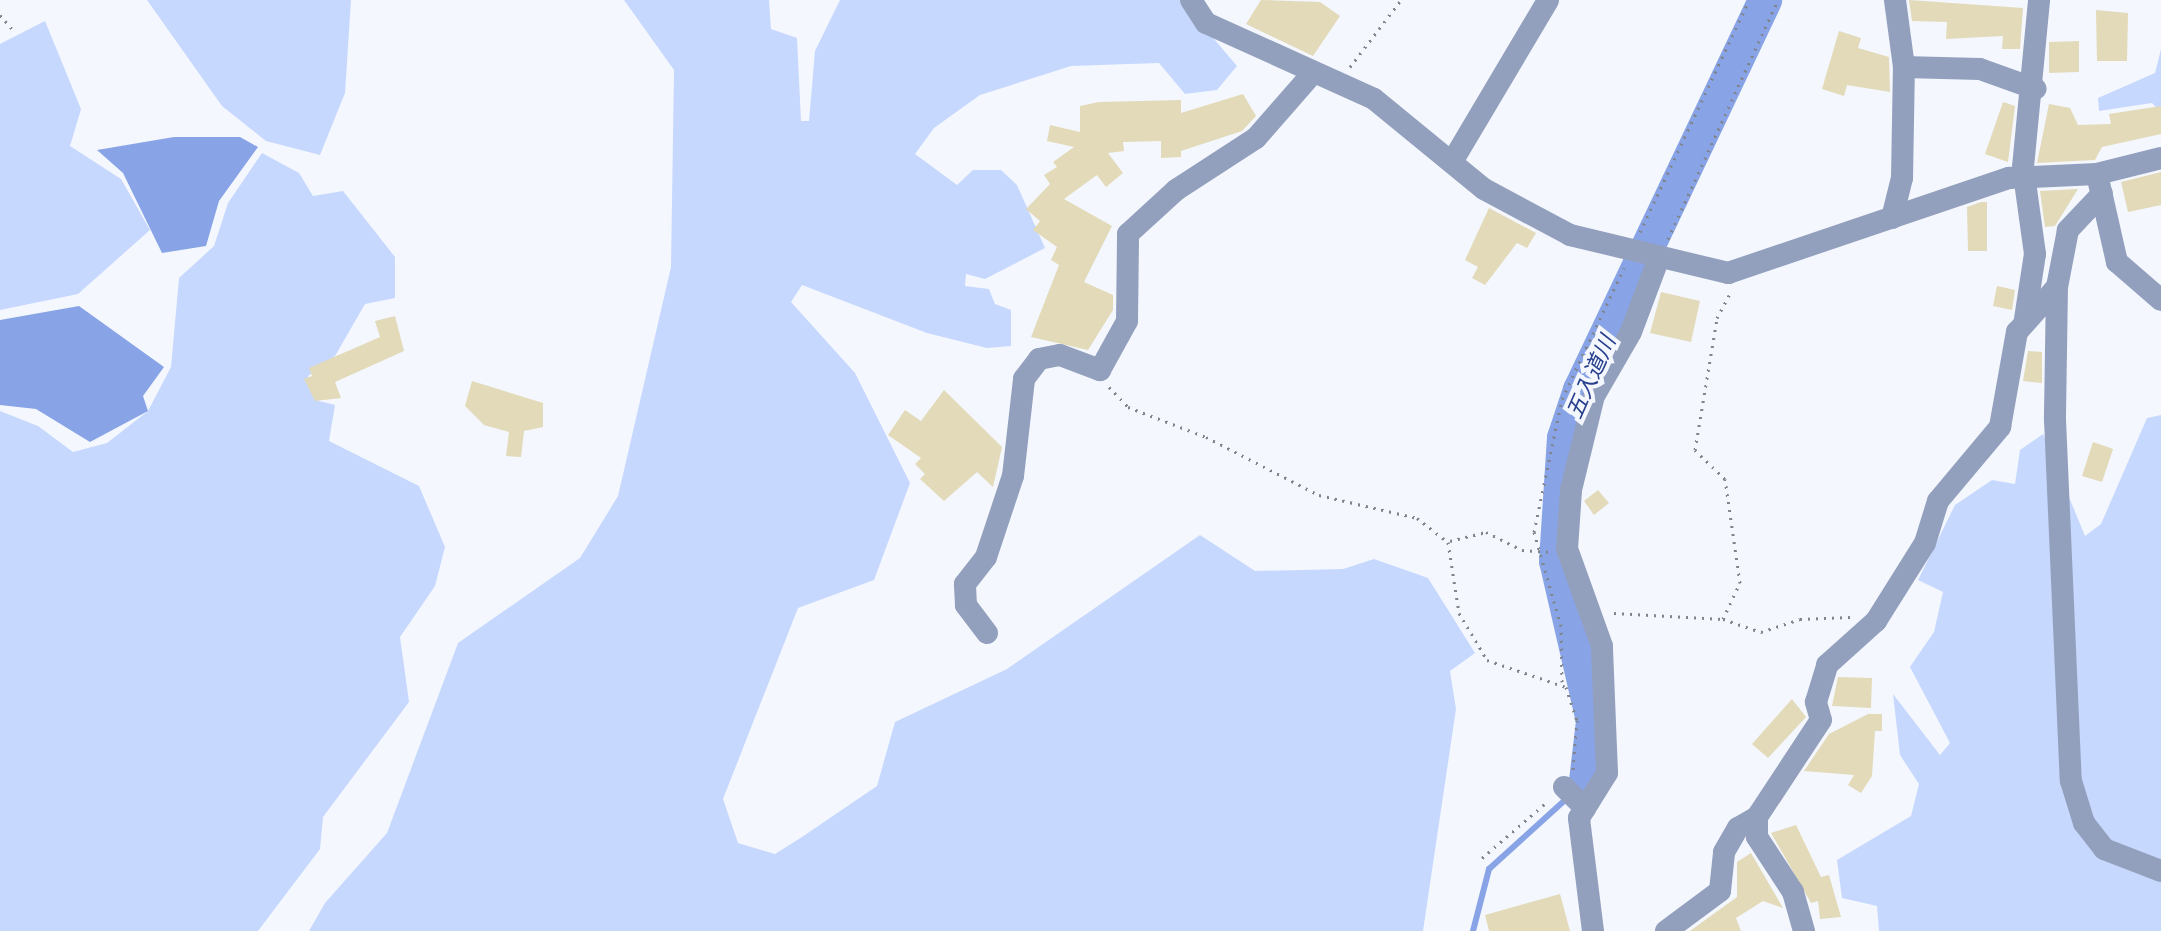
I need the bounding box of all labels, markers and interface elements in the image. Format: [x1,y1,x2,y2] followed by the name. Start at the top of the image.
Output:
[1561,331,1621,423] water label: 五入道川

